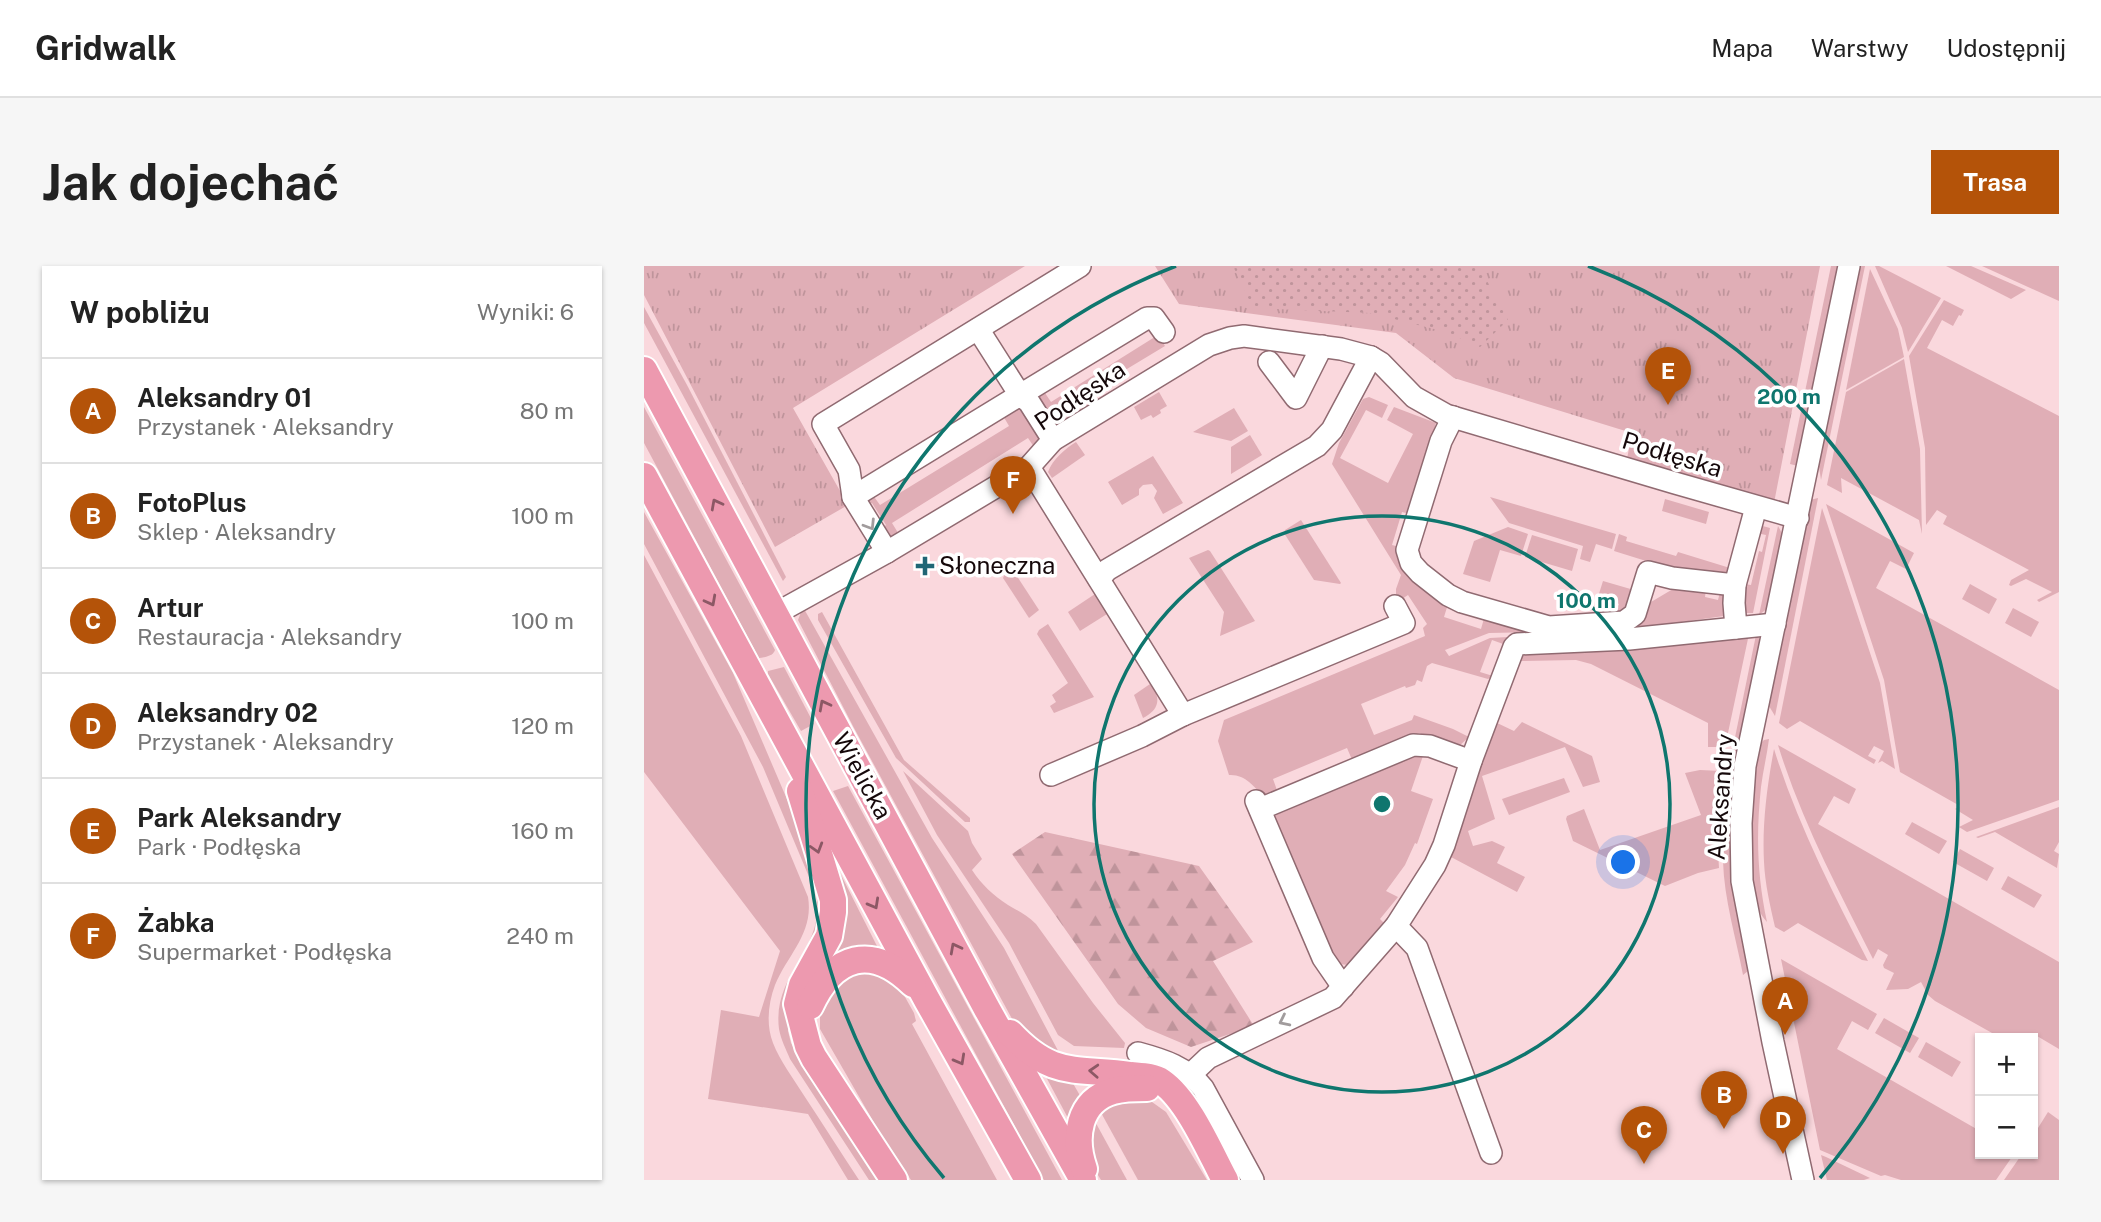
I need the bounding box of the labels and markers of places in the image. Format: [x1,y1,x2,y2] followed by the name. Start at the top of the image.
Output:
[1645,347,1691,405] pin: E
[990,456,1036,514] pin: F
[939,551,1055,579] place label: Słoneczna
[917,558,933,574] marker: Słoneczna
[1370,792,1394,816] centre of rings
[1762,977,1808,1035] pin: A
[1701,1071,1747,1129] pin: B
[1760,1096,1806,1154] pin: D
[1621,1106,1667,1164] pin: C

